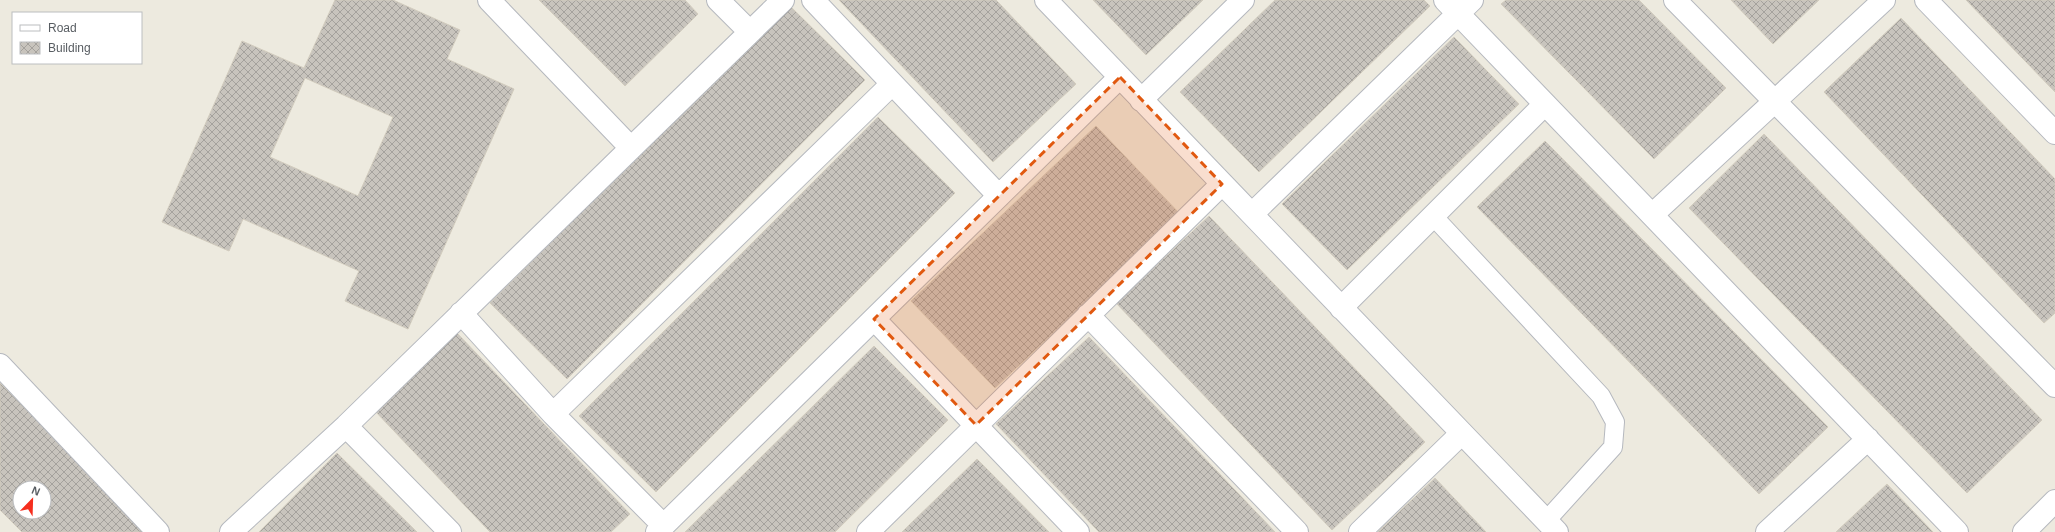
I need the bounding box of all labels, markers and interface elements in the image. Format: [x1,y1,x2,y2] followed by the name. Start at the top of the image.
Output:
[12,12,142,64] legend
[48,21,77,35] text: Road
[48,41,91,55] text: Building
[12,480,52,520] north arrow
[30,484,42,498] text: N

